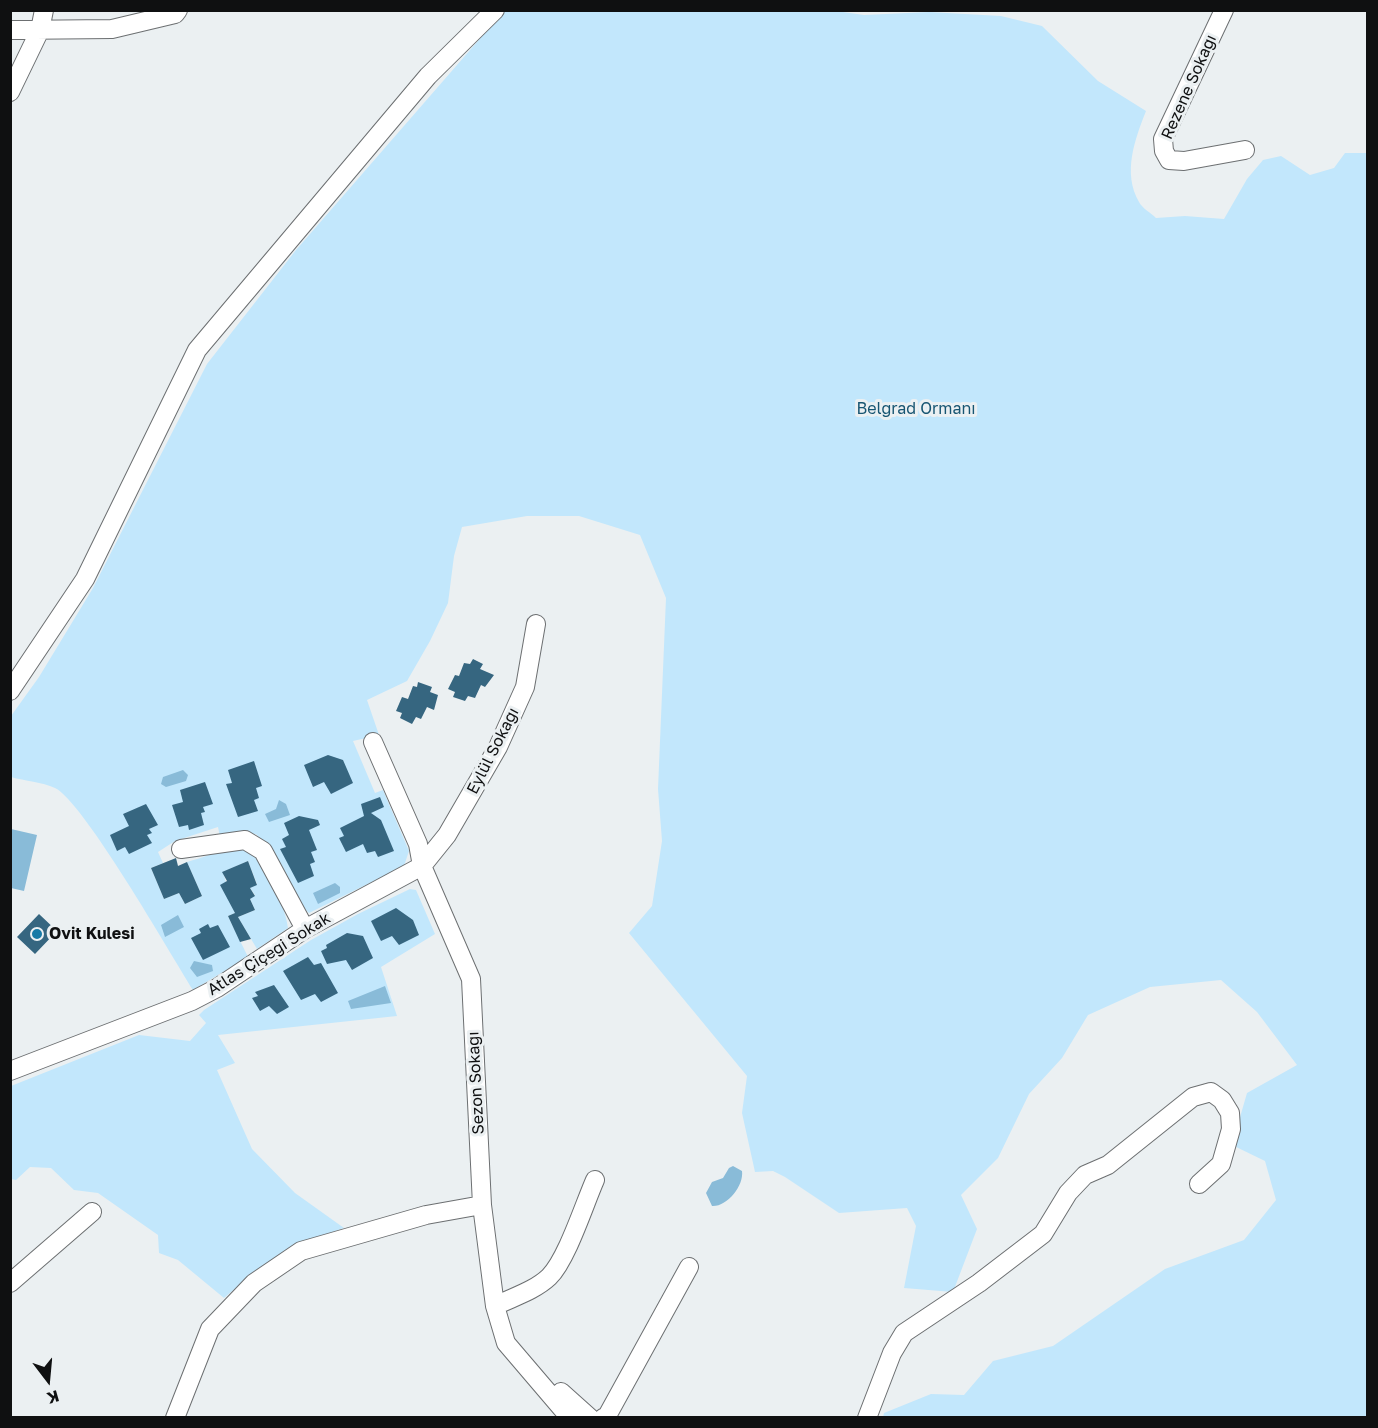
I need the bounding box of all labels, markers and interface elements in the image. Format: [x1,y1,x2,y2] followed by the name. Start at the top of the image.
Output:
[1157,32,1221,142] street label: Rezene Sokağı
[856,399,976,419] park label: Belgrad Ormanı
[463,705,523,797] street label: Eylül Sokağı
[204,908,334,1000] street label: Atlas Çiçeği Sokak
[49,924,135,944] place label: Ovit Kulesi
[30,927,44,941] marker: Ovit Kulesi
[464,1031,488,1135] street label: Sezon Sokağı
[18,1350,78,1410] north arrow
[45,1386,61,1409] text: K

